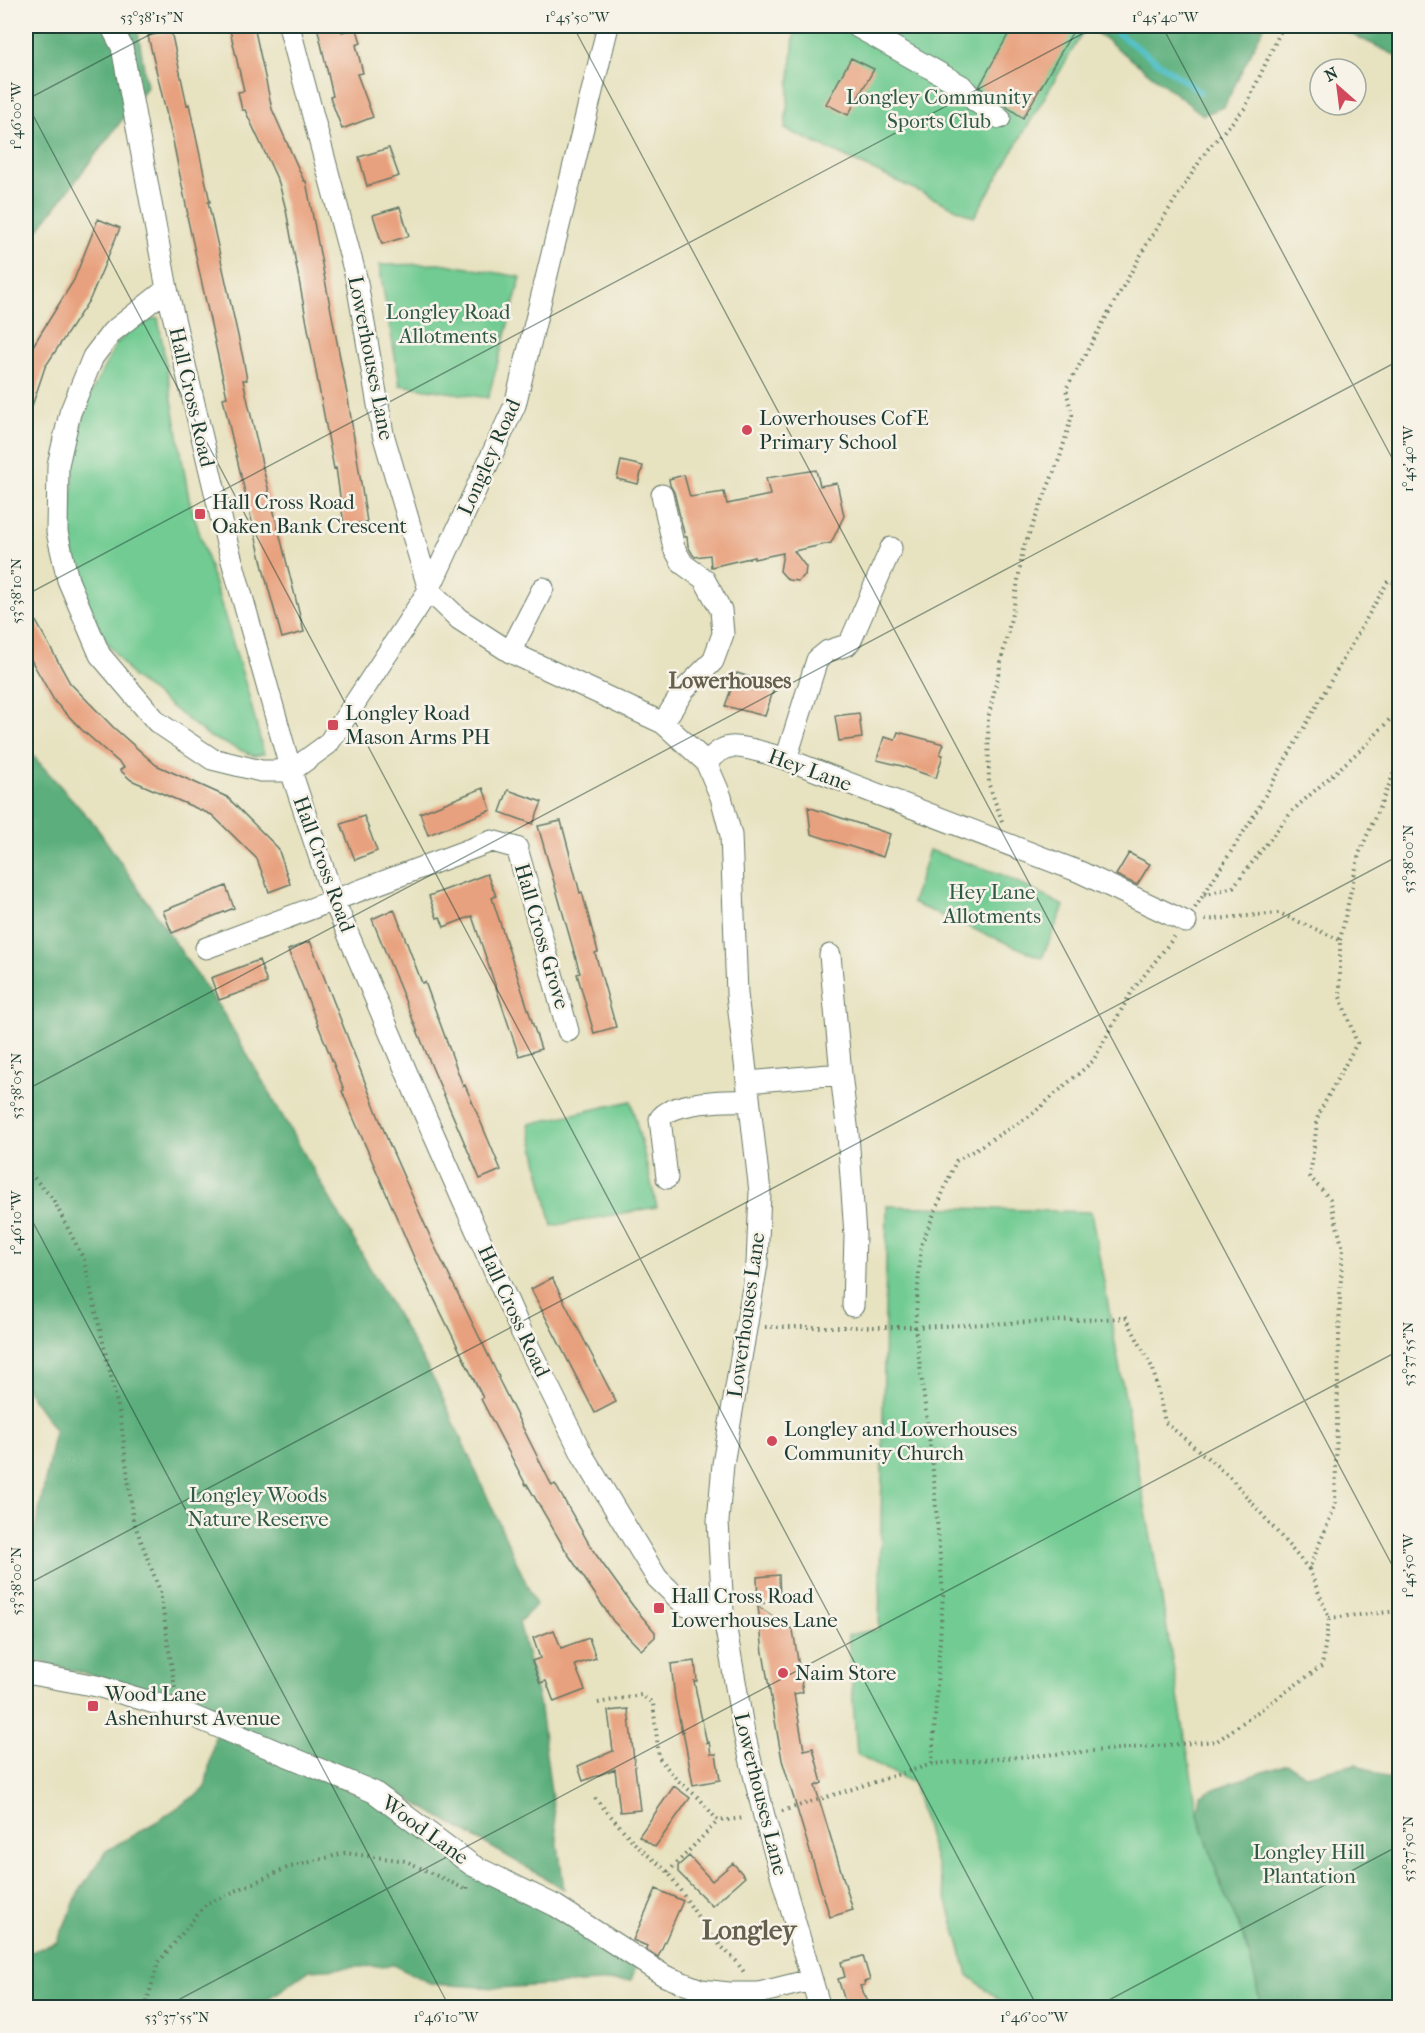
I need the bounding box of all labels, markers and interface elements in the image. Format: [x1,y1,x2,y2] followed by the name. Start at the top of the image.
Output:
[120,8,185,26] text: 53°38'15"N
[545,8,610,26] text: 1°45'50"W
[1132,8,1200,26] text: 1°45'40"W
[1308,57,1368,117] north arrow
[1321,63,1342,85] text: N
[7,81,25,150] text: 1°46'00"W
[846,85,1033,133] park label: Longley Community Sports Club
[343,274,399,442] street label: Lowerhouses Lane
[386,300,511,348] park label: Longley Road Allotments
[164,325,220,470] street label: Hall Cross Road
[453,395,526,519] street label: Longley Road
[759,406,929,454] place label: Lowerhouses CofE Primary School
[740,423,754,437] marker: Lowerhouses CofE Primary School
[1399,424,1417,492] text: 1°45'40"W
[212,490,407,538] place label: Hall Cross Road Oaken Bank Crescent
[193,507,207,521] marker: Hall Cross Road Oaken Bank Crescent
[7,558,25,624] text: 53°38'10"N
[669,668,791,694] district label: Lowerhouses
[345,701,491,749] place label: Longley Road Mason Arms PH
[326,718,340,732] marker: Longley Road Mason Arms PH
[765,744,855,796] street label: Hey Lane
[288,793,360,936] street label: Hall Cross Road
[1399,824,1417,893] text: 53°38'00"N
[510,860,574,1012] street label: Hall Cross Grove
[942,880,1041,928] park label: Hey Lane Allotments
[7,1052,25,1119] text: 53°38'05"N
[7,1189,25,1256] text: 1°46'10"W
[723,1231,769,1399] street label: Lowerhouses Lane
[473,1241,555,1381] street label: Hall Cross Road
[1399,1321,1417,1386] text: 53°37'55"N
[784,1417,1017,1465] place label: Longley and Lowerhouses Community Church
[765,1434,779,1448] marker: Longley and Lowerhouses Community Church
[187,1483,329,1531] park label: Longley Woods Nature Reserve
[1399,1533,1417,1598] text: 1°45'50"W
[7,1546,25,1615] text: 53°38'00"N
[671,1584,838,1632] place label: Hall Cross Road Lowerhouses Lane
[652,1601,666,1615] marker: Hall Cross Road Lowerhouses Lane
[795,1661,896,1685] place label: Naim Store
[776,1666,790,1680] marker: Naim Store
[104,1682,280,1730] place label: Wood Lane Ashenhurst Avenue
[86,1699,100,1713] marker: Wood Lane Ashenhurst Avenue
[729,1710,793,1878] street label: Lowerhouses Lane
[376,1790,473,1870] street label: Wood Lane
[1399,1815,1417,1882] text: 53°37'50"N
[1253,1840,1365,1888] park label: Longley Hill Plantation
[702,1914,798,1946] district label: Longley
[145,2008,210,2026] text: 53°37'55"N
[413,2008,480,2026] text: 1°46'10"W
[1000,2008,1069,2026] text: 1°46'00"W

